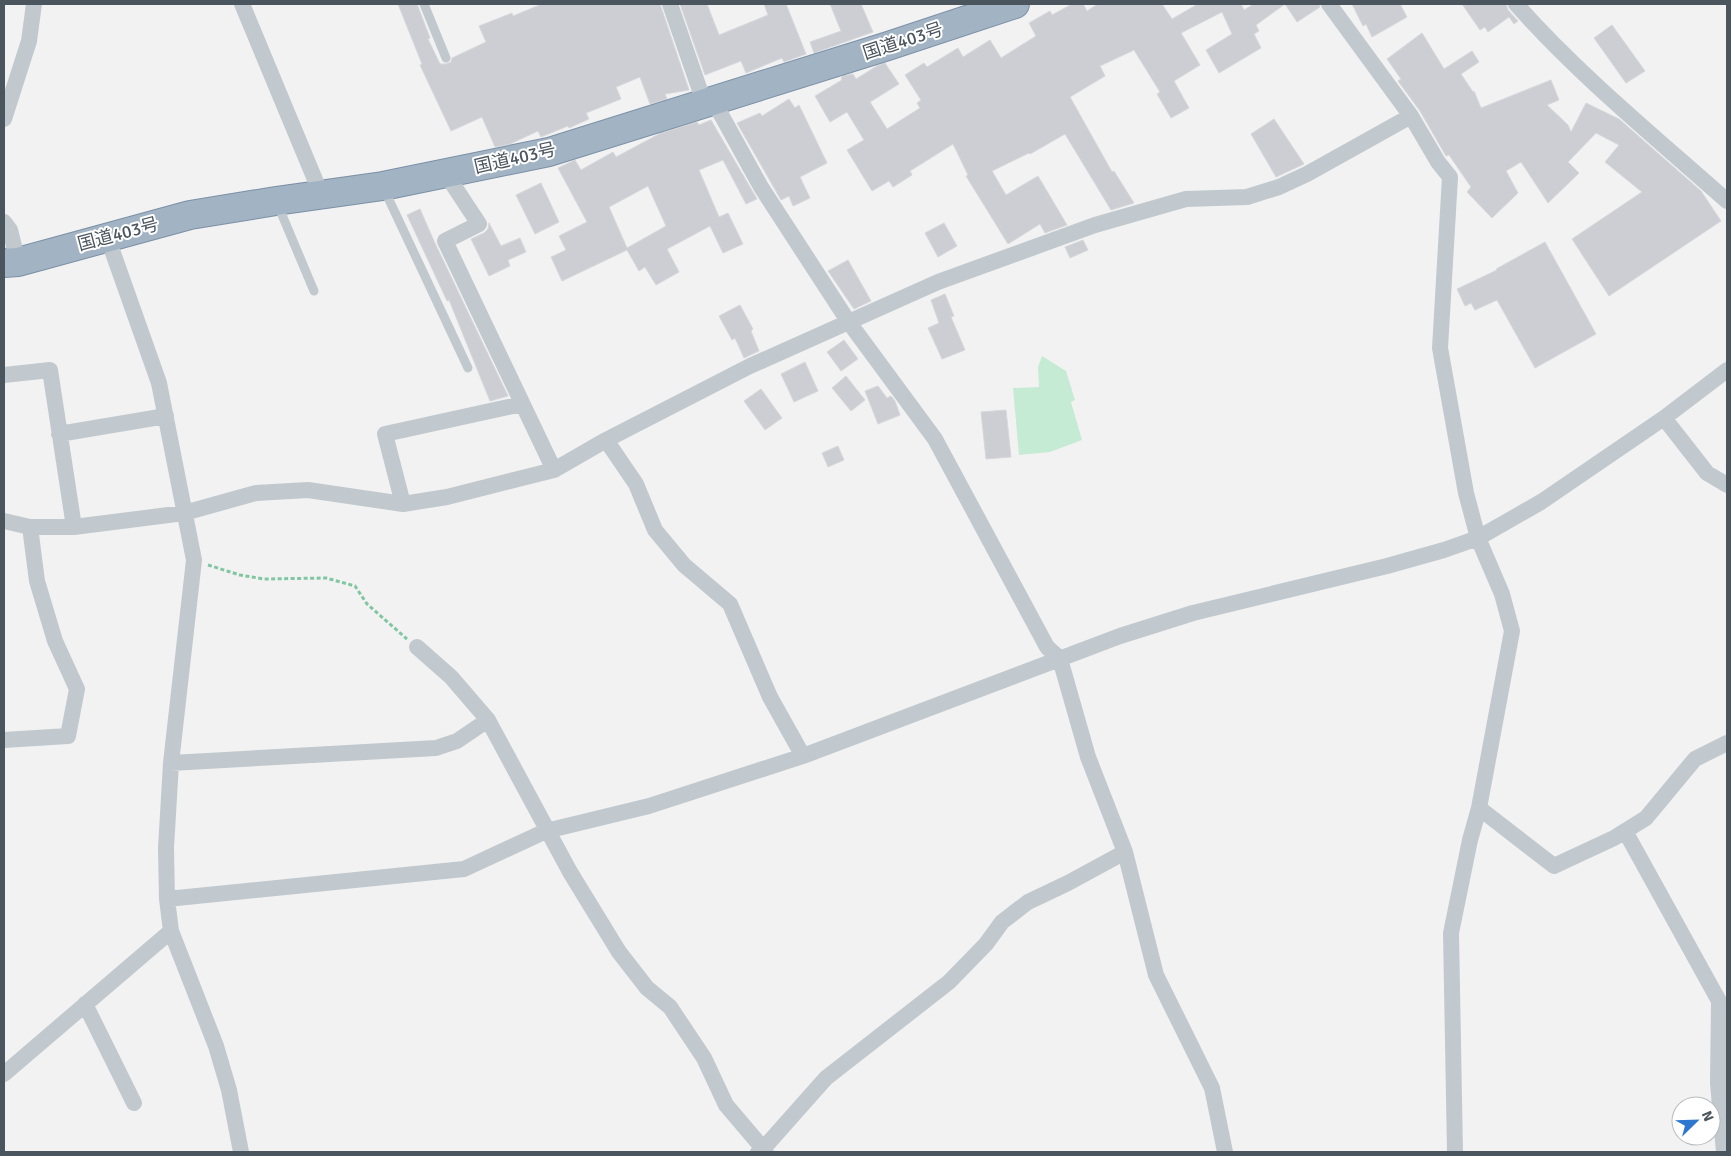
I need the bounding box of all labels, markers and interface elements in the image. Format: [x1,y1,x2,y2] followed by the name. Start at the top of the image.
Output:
[860,18,946,64] street label: 国道403号
[472,138,558,178] street label: 国道403号
[75,213,161,255] street label: 国道403号
[1671,1096,1721,1146] north arrow
[1698,1108,1717,1124] text: N

